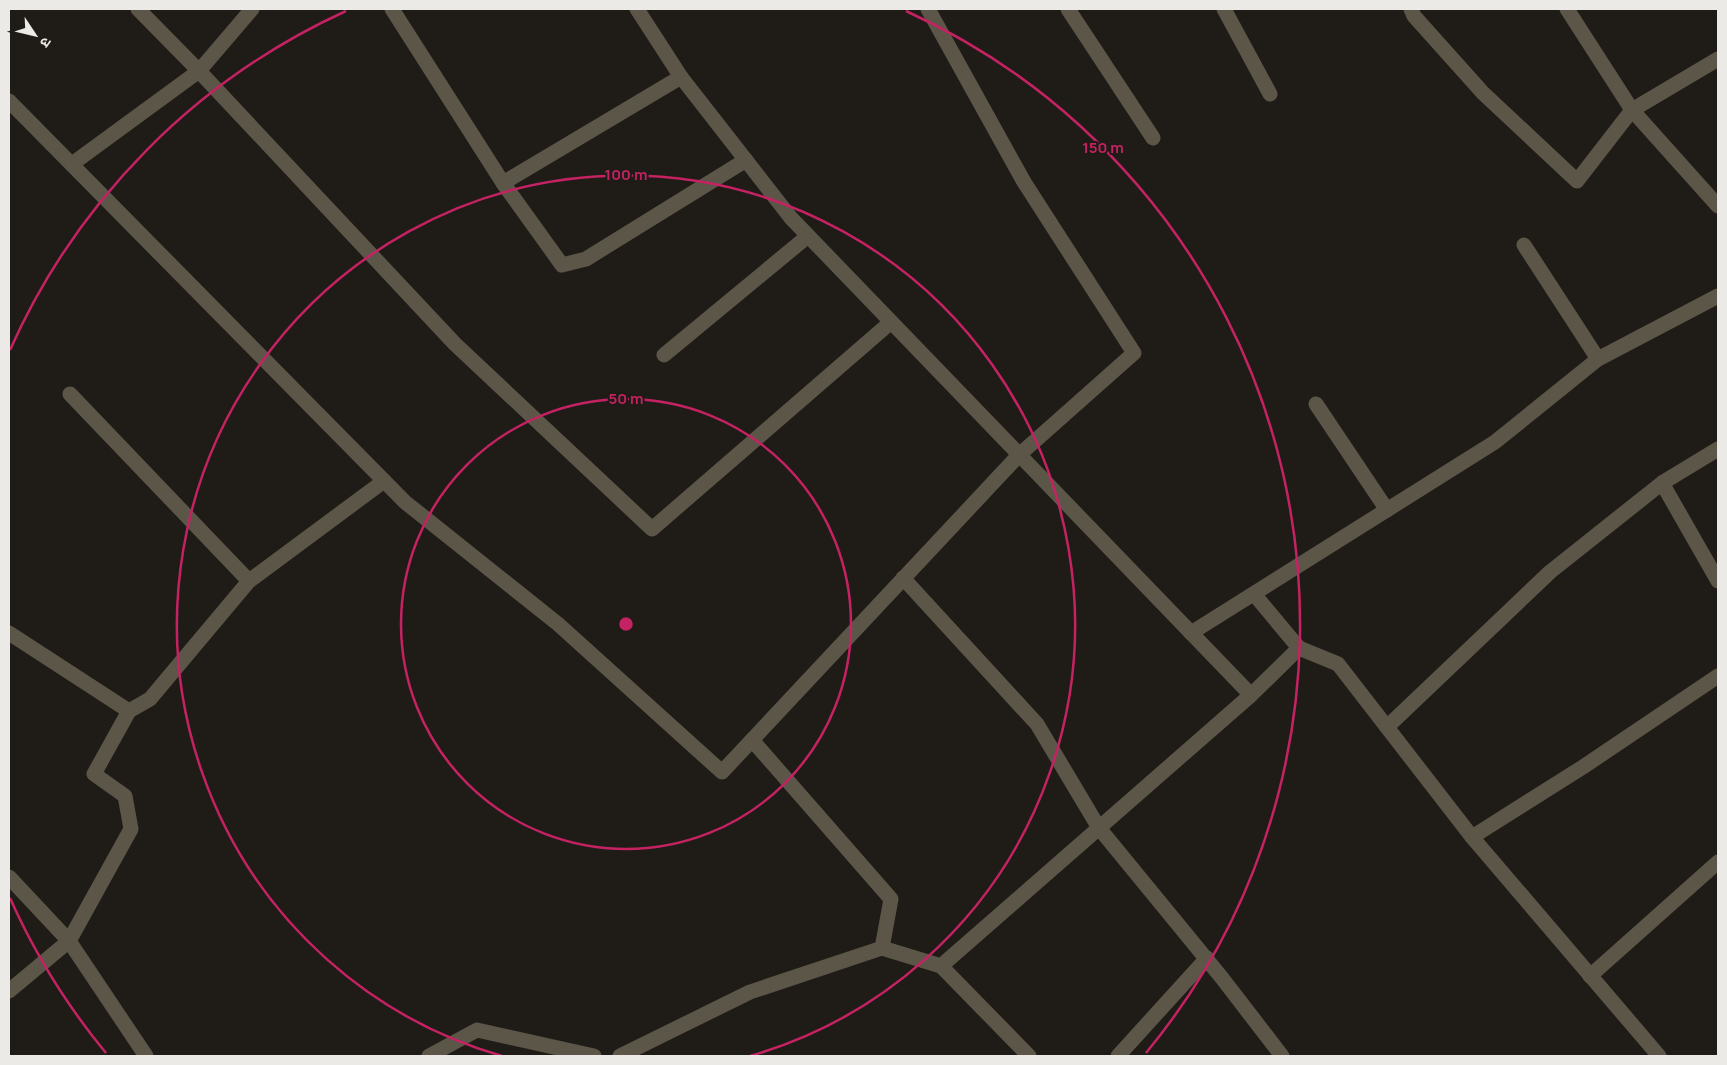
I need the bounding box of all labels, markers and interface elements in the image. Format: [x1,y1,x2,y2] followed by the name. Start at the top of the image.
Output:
[10,10,60,60] north arrow
[35,34,56,52] text: उ
[1082,137,1124,158] text: 150 m
[605,164,647,185] text: 100 m
[608,388,644,409] text: 50 m
[617,615,635,633] centre of rings

